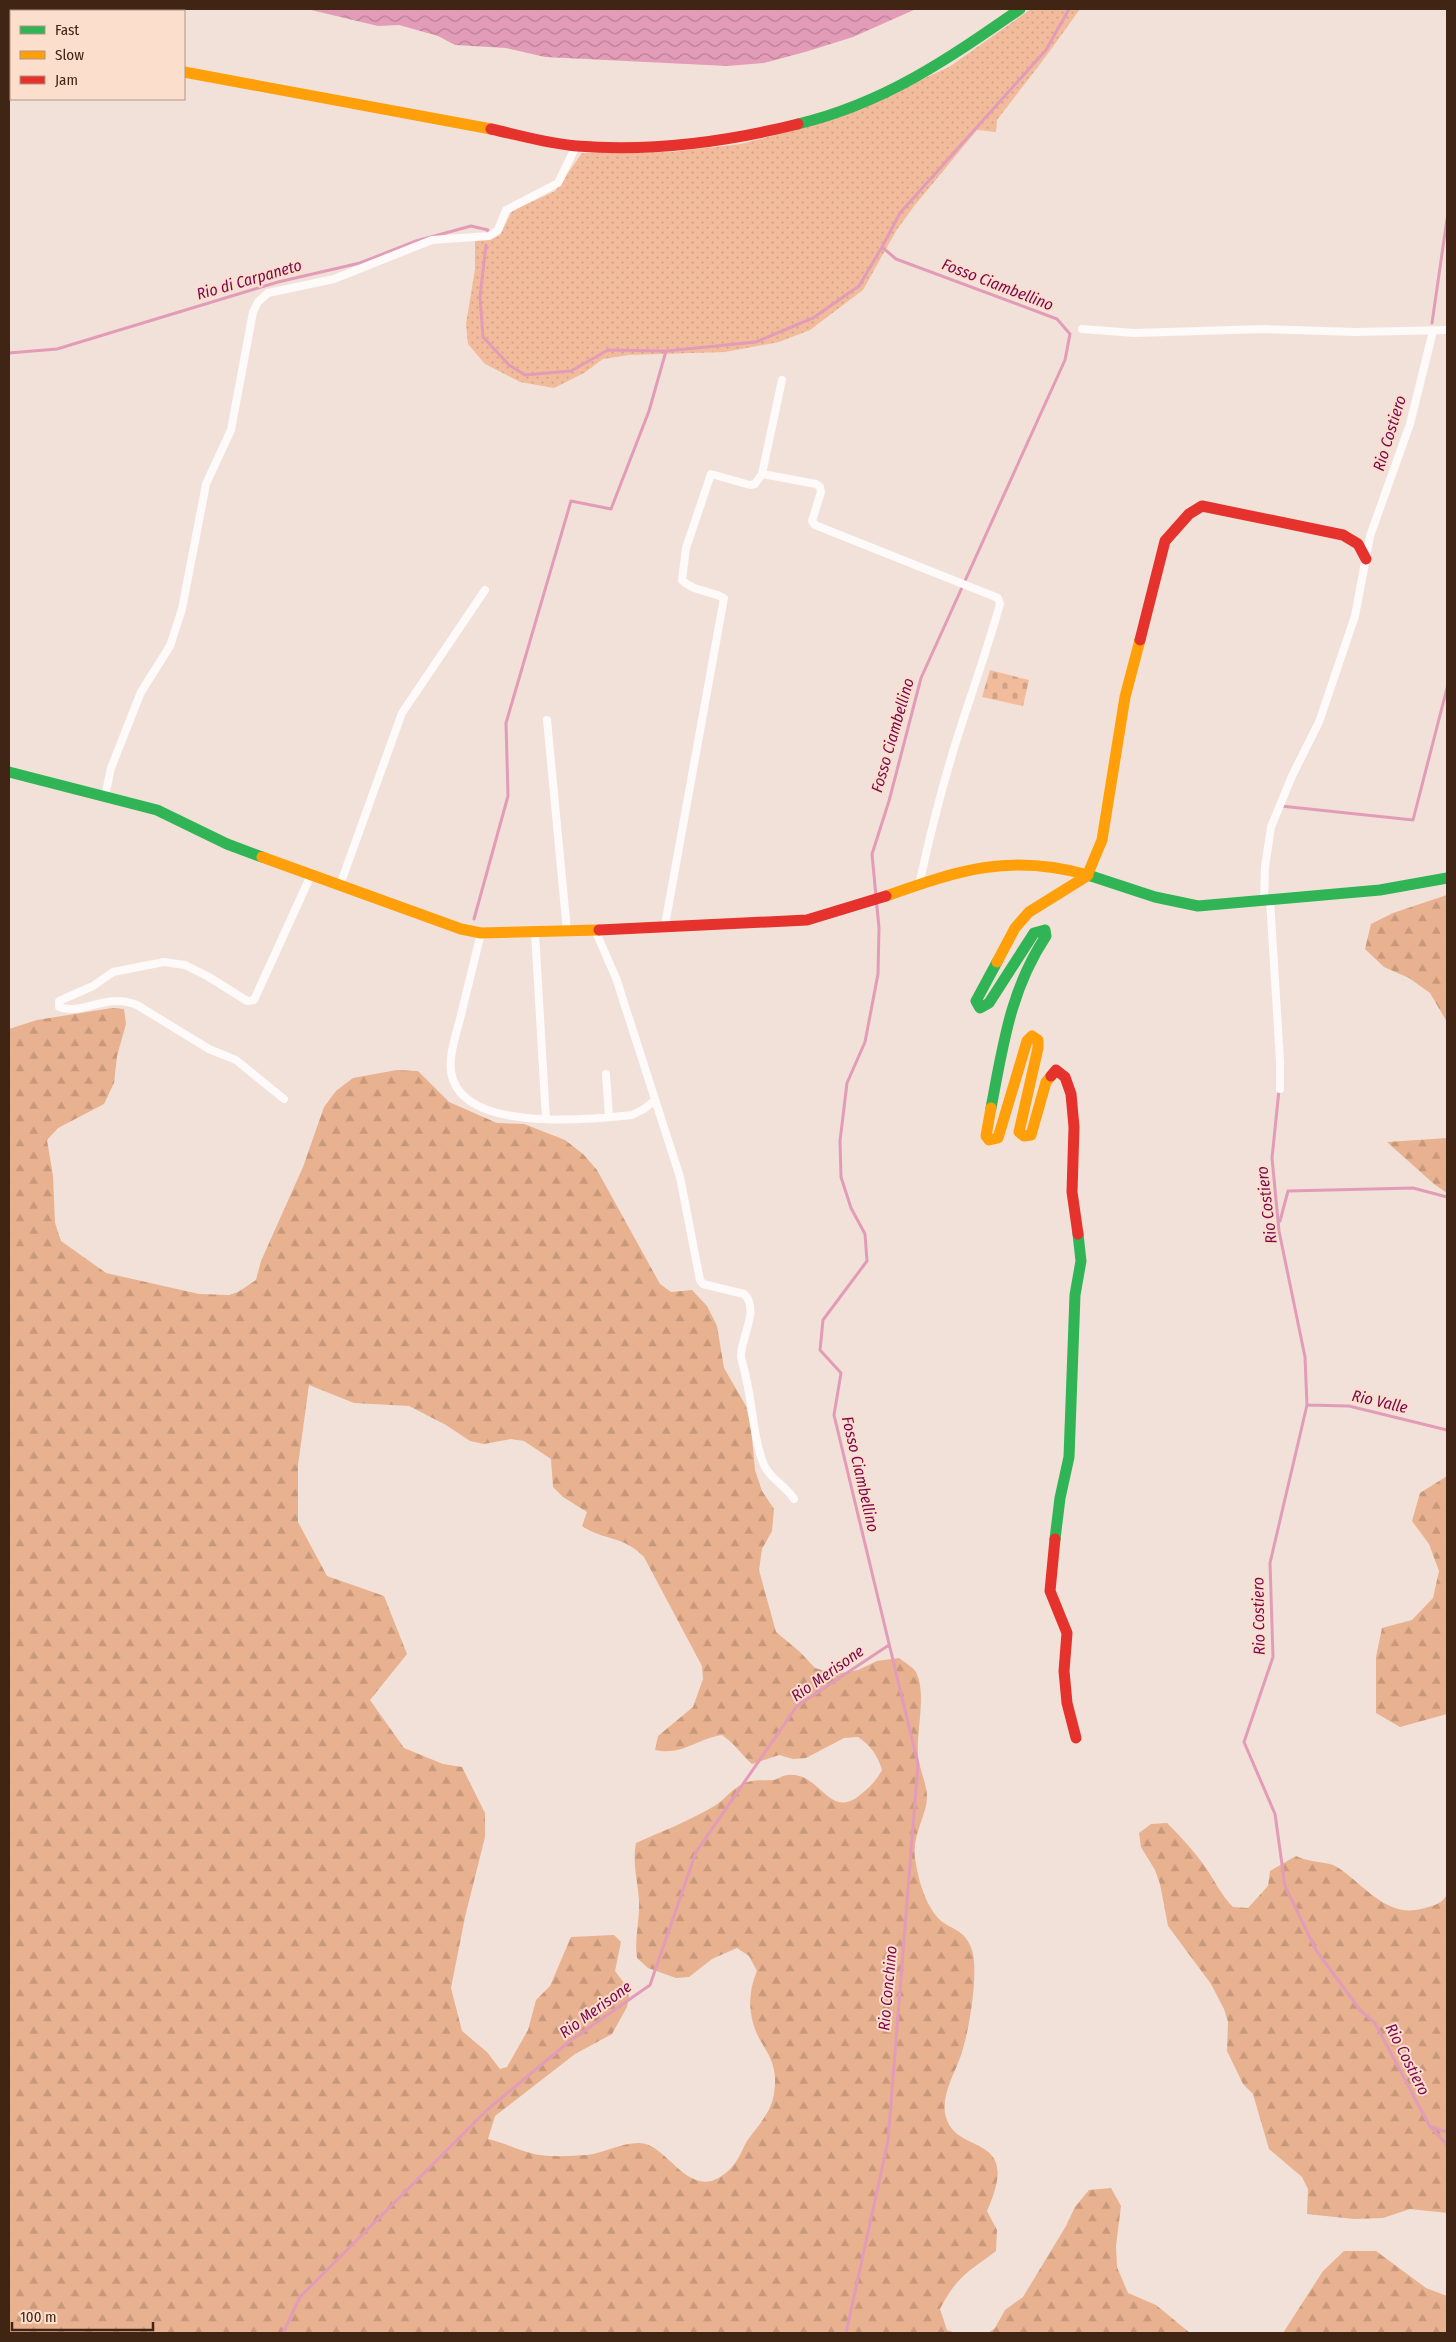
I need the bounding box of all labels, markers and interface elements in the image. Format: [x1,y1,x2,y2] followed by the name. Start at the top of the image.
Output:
[10,10,185,100] legend
[55,21,79,39] text: Fast
[55,46,84,64] text: Slow
[55,71,78,89] text: Jam
[939,254,1056,314] water label: Fosso Ciambellino
[194,255,304,304] water label: Rio di Carpaneto
[1369,393,1410,473] water label: Rio Costiero
[867,676,918,795] water label: Fosso Ciambellino
[1252,1165,1281,1245] water label: Rio Costiero
[1350,1386,1410,1417] water label: Rio Valle
[838,1414,883,1534] water label: Fosso Ciambellino
[1248,1577,1269,1655] water label: Rio Costiero
[787,1641,868,1705] water label: Rio Merisone
[874,1945,901,2031] water label: Rio Conchino
[556,1977,635,2042] water label: Rio Merisone
[1381,2020,1434,2098] water label: Rio Costiero
[12,2300,154,2332] scale bar
[20,2308,57,2326] text: 100 m

